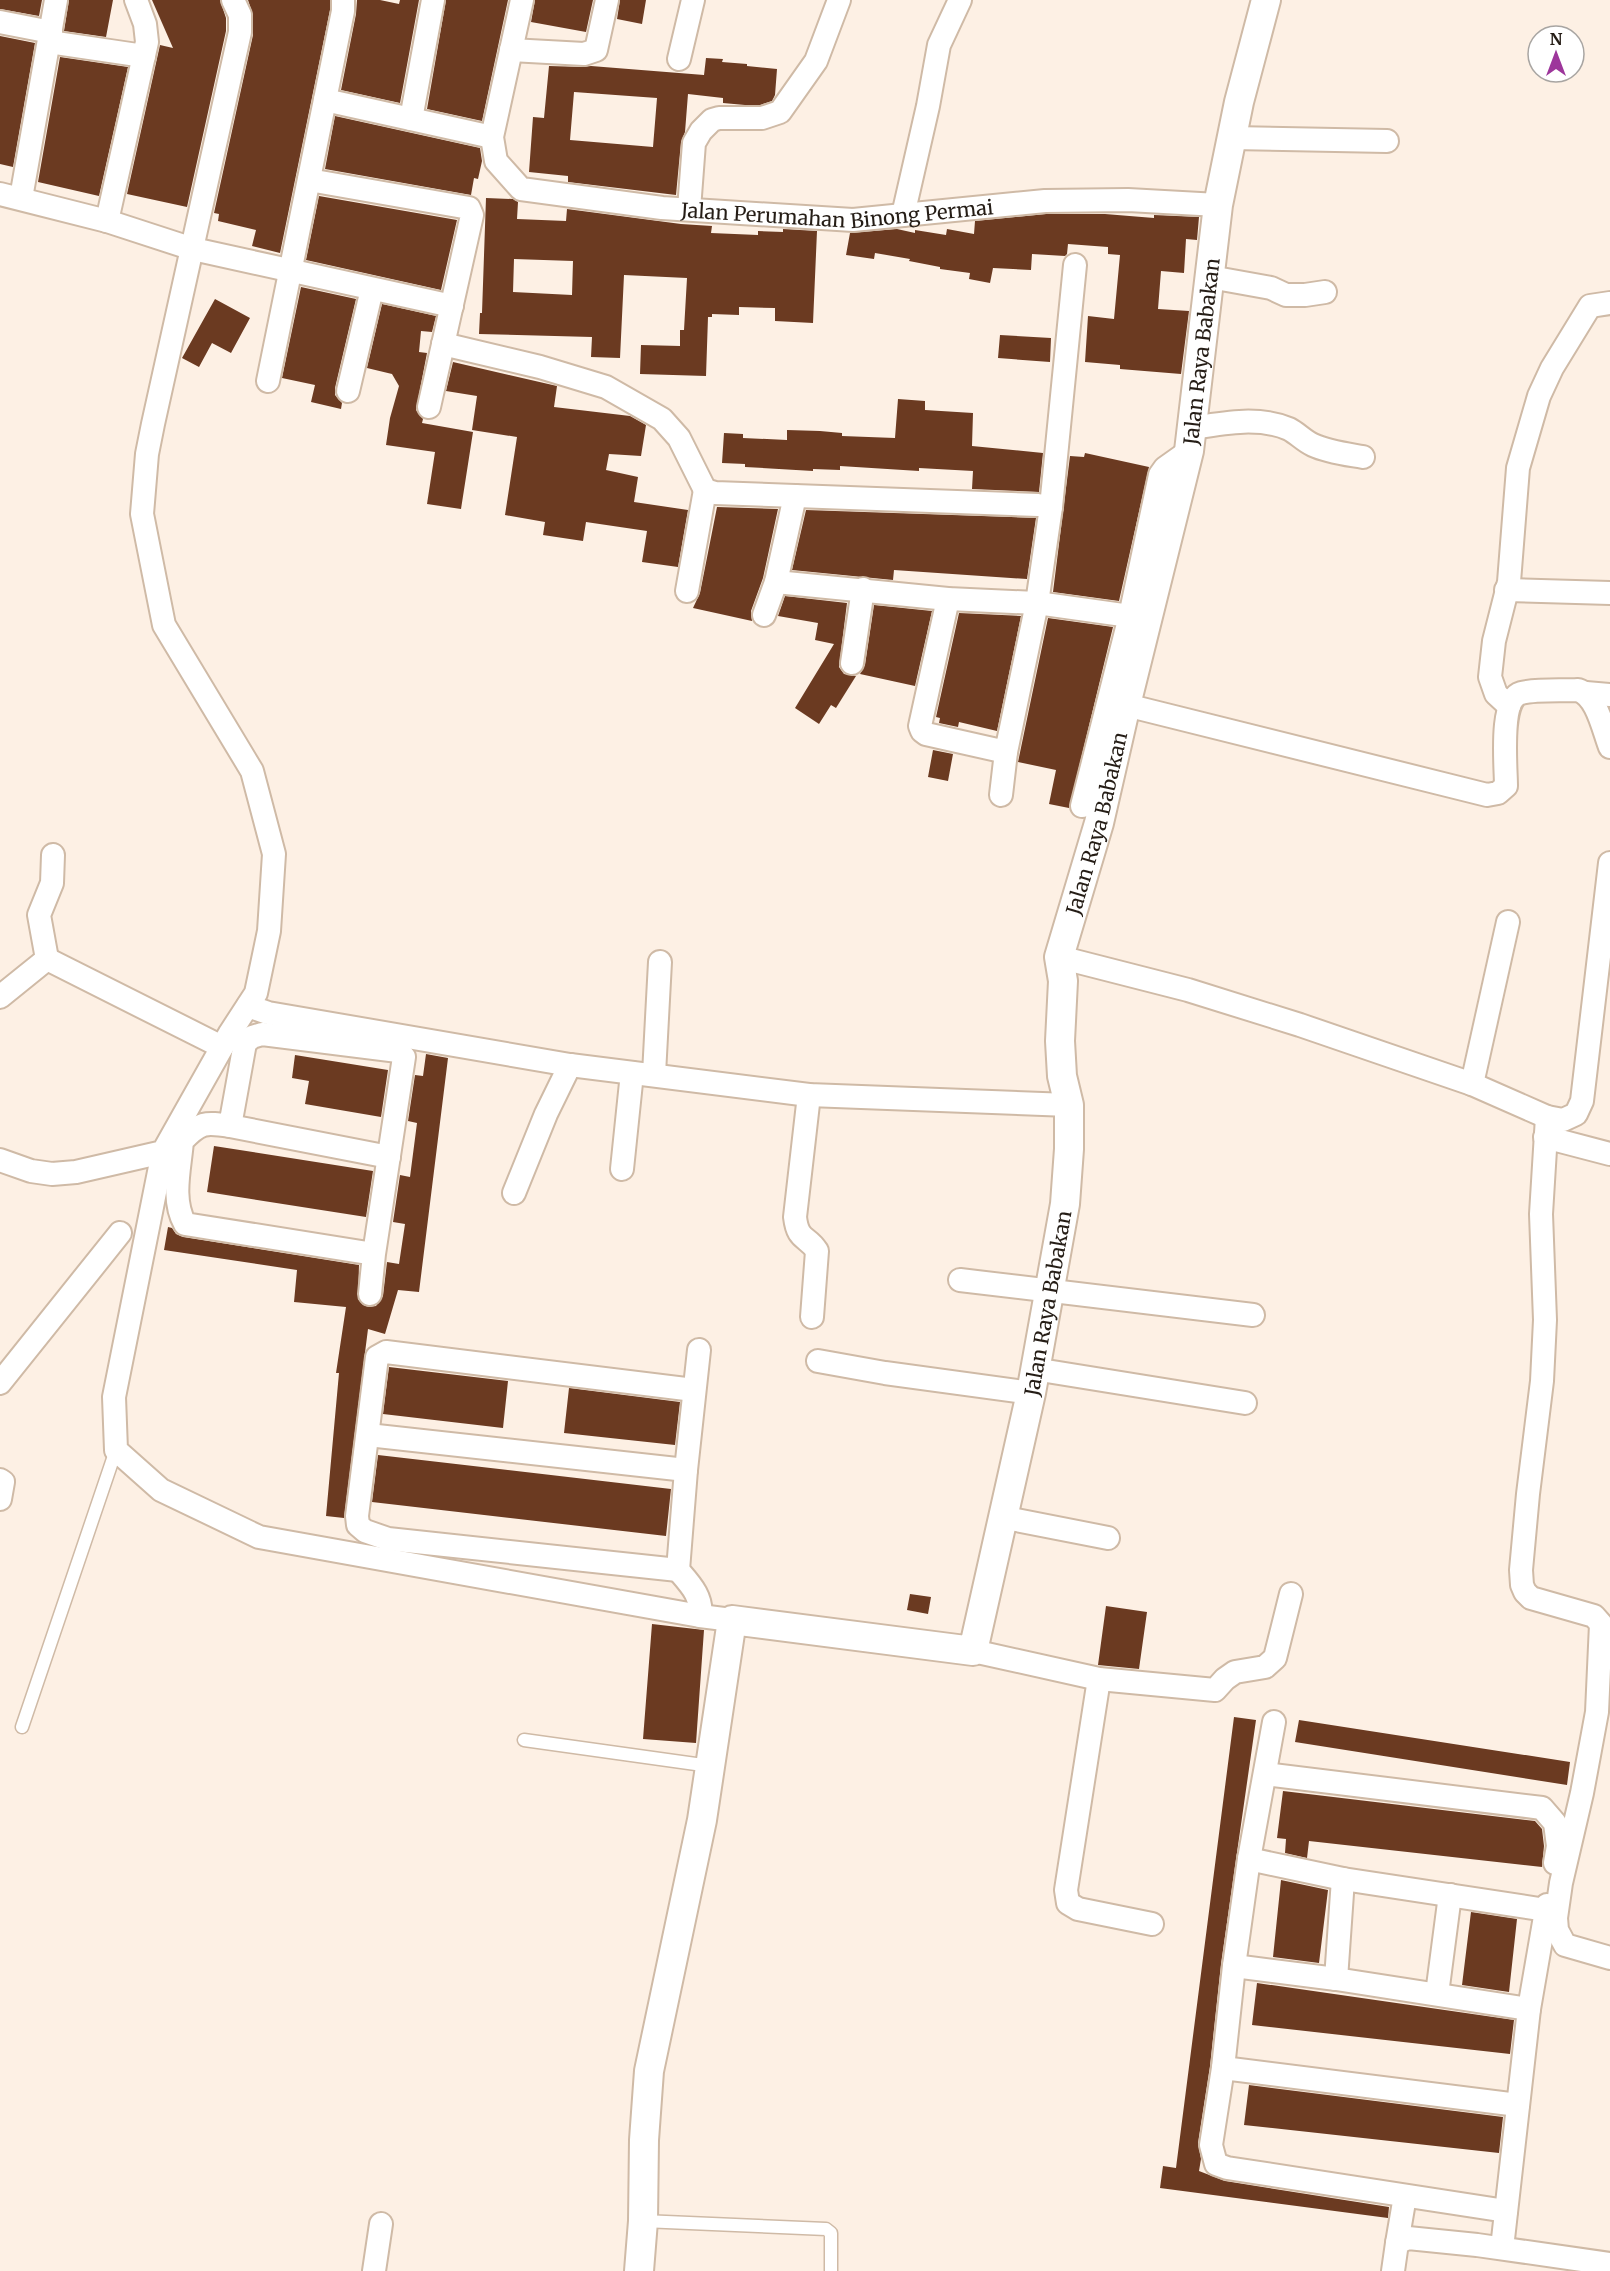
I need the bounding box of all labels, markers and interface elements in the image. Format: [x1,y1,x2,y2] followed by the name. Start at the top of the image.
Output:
[1526,24,1586,84] north arrow
[1550,29,1563,49] text: N
[679,194,994,233] street label: Jalan Perumahan Binong Permai
[1177,256,1224,447] street label: Jalan Raya Babakan
[1060,729,1132,918] street label: Jalan Raya Babakan
[1018,1208,1076,1399] street label: Jalan Raya Babakan

